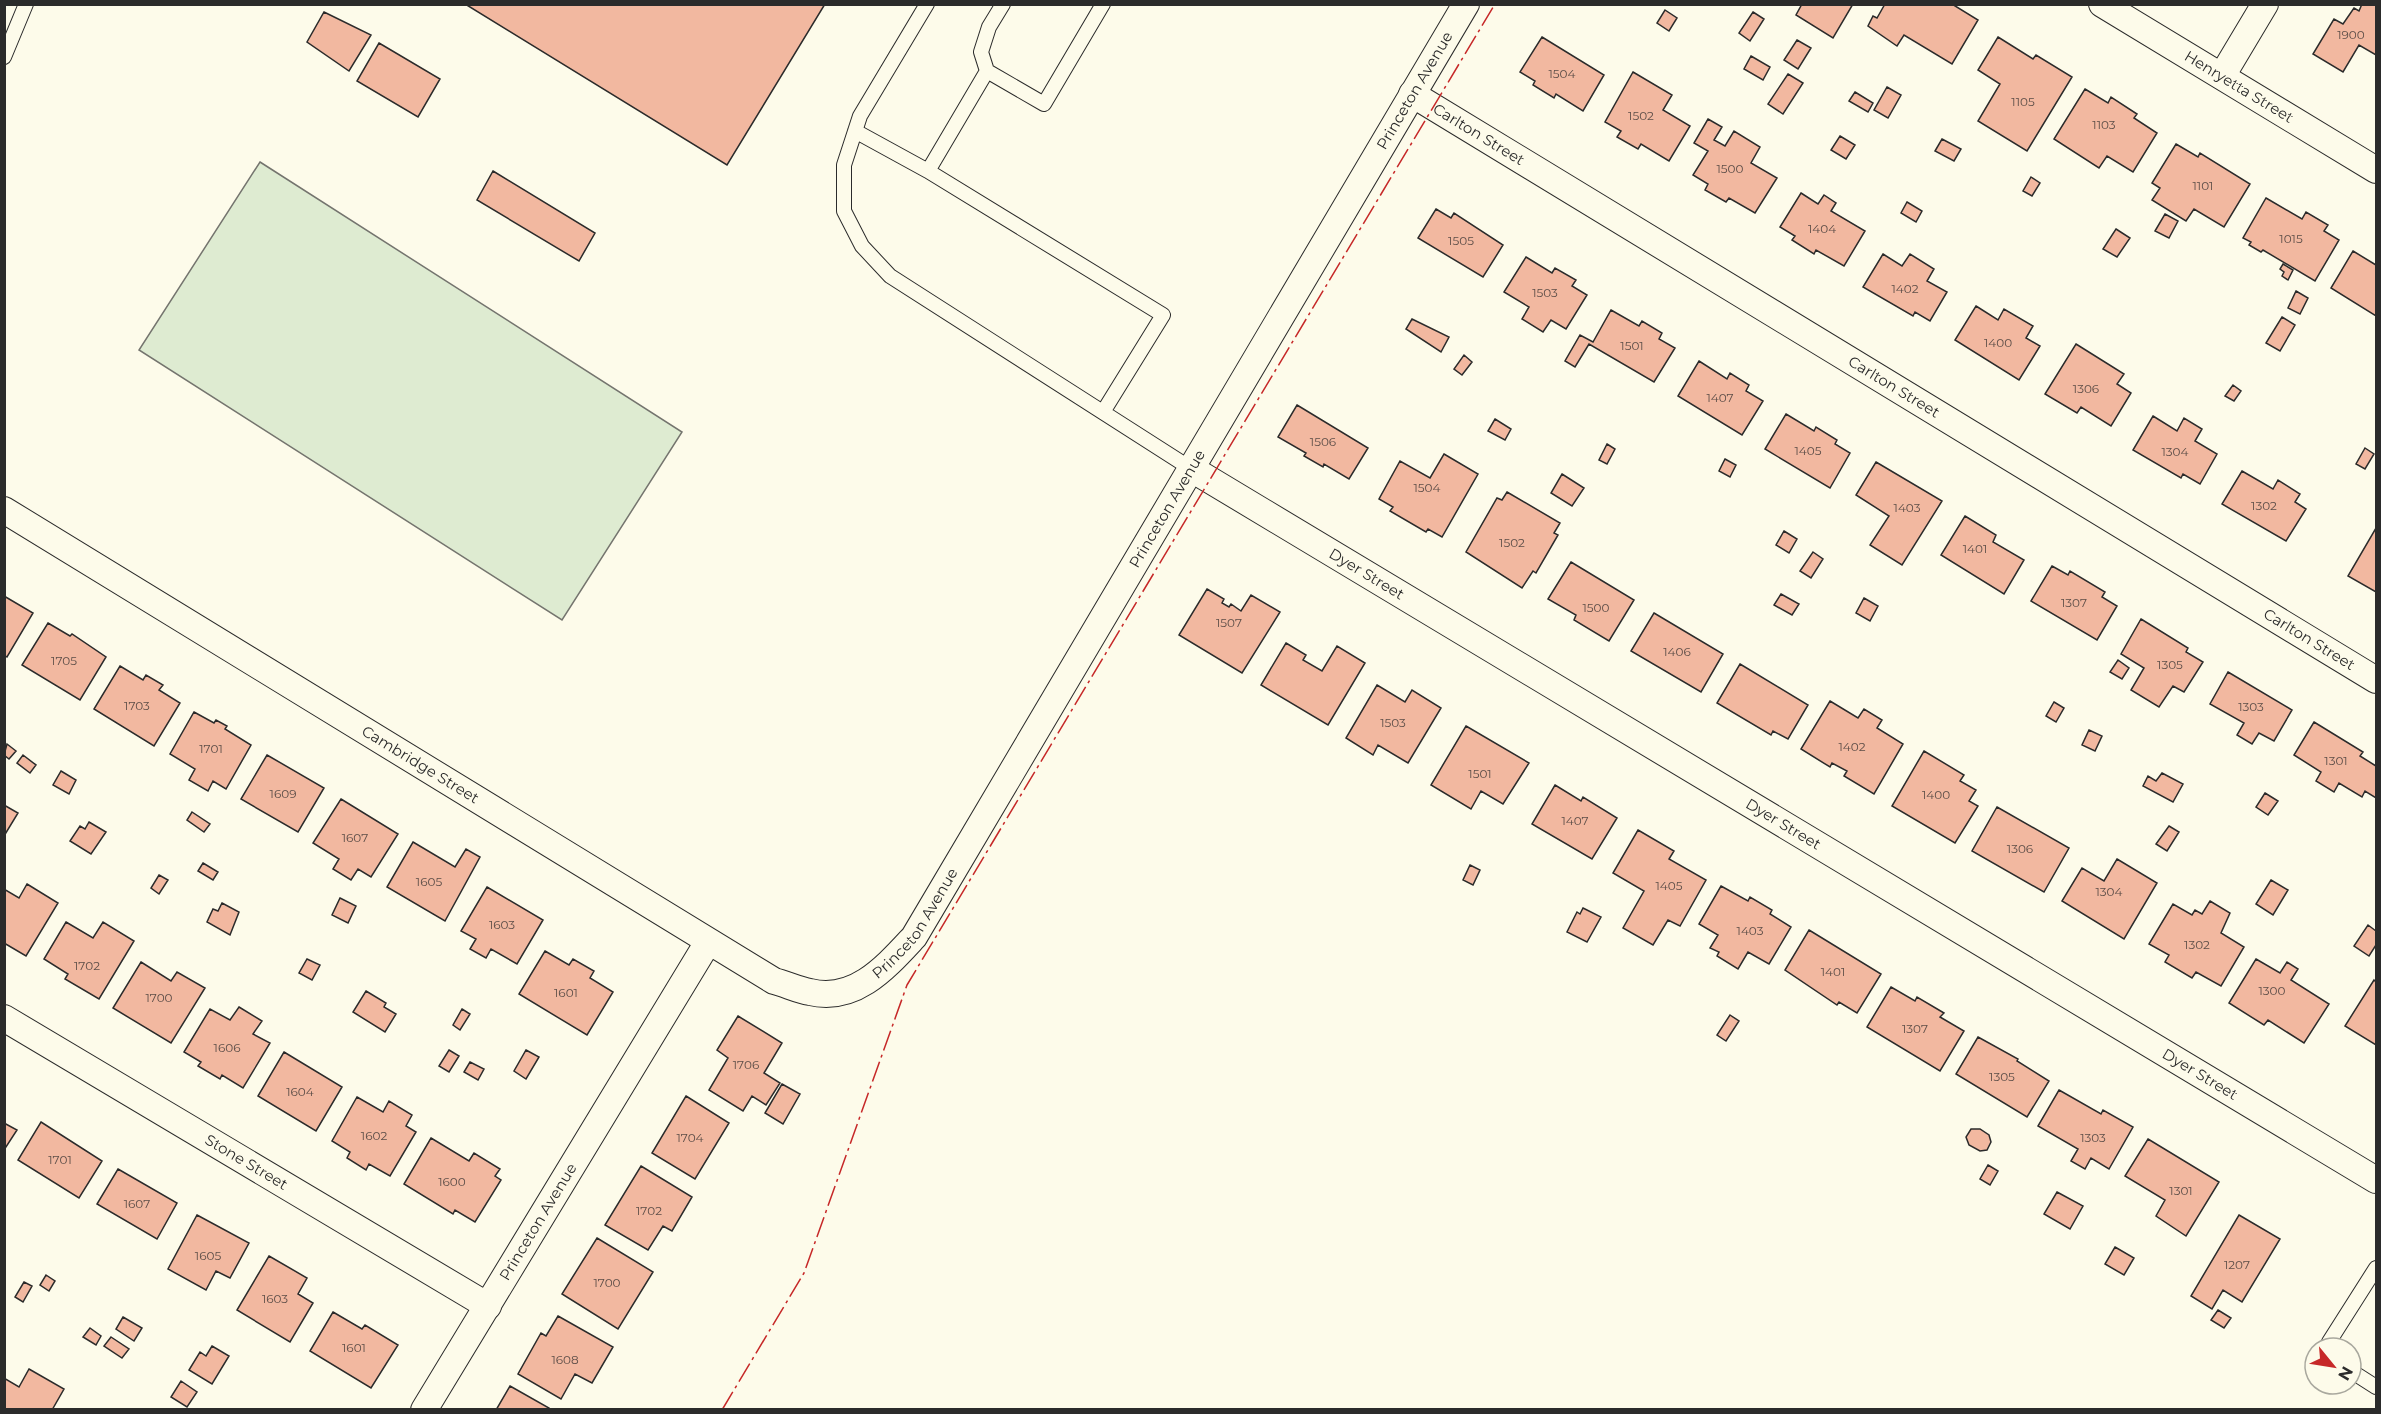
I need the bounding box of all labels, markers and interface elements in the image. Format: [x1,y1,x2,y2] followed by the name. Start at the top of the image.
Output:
[2337,27,2365,42] house number: 1900
[1372,28,1457,153] street label: Princeton Avenue
[2181,46,2297,127] street label: Henryetta Street
[1548,66,1576,81] house number: 1504
[2011,94,2035,109] house number: 1105
[1430,99,1528,169] street label: Carlton Street
[1628,108,1654,123] house number: 1502
[2092,117,2116,132] house number: 1103
[1716,161,1744,176] house number: 1500
[2193,178,2213,193] house number: 1101
[1808,221,1836,236] house number: 1404
[2279,231,2303,246] house number: 1015
[1448,233,1474,248] house number: 1505
[1891,281,1919,296] house number: 1402
[1532,285,1558,300] house number: 1503
[1984,335,2012,350] house number: 1400
[1620,338,1644,353] house number: 1501
[1845,351,1944,422] street label: Carlton Street
[2073,381,2099,396] house number: 1306
[1706,390,1734,405] house number: 1407
[1310,434,1336,449] house number: 1506
[1794,443,1822,458] house number: 1405
[2162,444,2189,459] house number: 1304
[1125,446,1209,571] street label: Princeton Avenue
[1413,480,1441,495] house number: 1504
[2251,498,2277,513] house number: 1302
[1894,500,1921,515] house number: 1403
[1499,535,1525,550] house number: 1502
[1963,541,1987,556] house number: 1401
[1326,544,1408,604] street label: Dyer Street
[2061,595,2087,610] house number: 1307
[1582,600,1610,615] house number: 1500
[2260,604,2359,674] street label: Carlton Street
[1216,615,1242,630] house number: 1507
[1663,644,1691,659] house number: 1406
[51,653,77,668] house number: 1705
[2157,657,2183,672] house number: 1305
[124,698,150,713] house number: 1703
[2238,699,2264,714] house number: 1303
[1380,715,1406,730] house number: 1503
[358,721,483,807] street label: Cambridge Street
[1838,739,1866,754] house number: 1402
[199,741,223,756] house number: 1701
[2324,753,2348,768] house number: 1301
[1468,766,1492,781] house number: 1501
[270,786,296,801] house number: 1609
[1922,787,1950,802] house number: 1400
[1742,794,1825,854] street label: Dyer Street
[1561,813,1589,828] house number: 1407
[342,830,368,845] house number: 1607
[2007,841,2033,856] house number: 1306
[868,864,962,983] street label: Princeton Avenue
[416,874,442,889] house number: 1605
[1655,878,1683,893] house number: 1405
[2096,884,2123,899] house number: 1304
[489,917,515,932] house number: 1603
[1737,923,1764,938] house number: 1403
[2184,937,2210,952] house number: 1302
[74,958,100,973] house number: 1702
[1821,964,1845,979] house number: 1401
[2259,983,2286,998] house number: 1300
[554,985,578,1000] house number: 1601
[145,990,173,1005] house number: 1700
[1902,1021,1928,1036] house number: 1307
[214,1040,240,1055] house number: 1606
[2159,1044,2241,1104] street label: Dyer Street
[733,1057,759,1072] house number: 1706
[1989,1069,2015,1084] house number: 1305
[286,1084,314,1099] house number: 1604
[361,1128,387,1143] house number: 1602
[202,1130,291,1194] street label: Stone Street
[676,1130,704,1145] house number: 1704
[2080,1130,2106,1145] house number: 1303
[48,1152,72,1167] house number: 1701
[495,1160,581,1284] street label: Princeton Avenue
[438,1174,466,1189] house number: 1600
[2169,1183,2193,1198] house number: 1301
[124,1196,150,1211] house number: 1607
[636,1203,662,1218] house number: 1702
[195,1248,221,1263] house number: 1605
[2224,1257,2250,1272] house number: 1207
[593,1275,621,1290] house number: 1700
[262,1291,288,1306] house number: 1603
[2303,1336,2363,1396] north arrow
[342,1340,366,1355] house number: 1601
[551,1352,579,1367] house number: 1608
[2334,1363,2357,1384] text: N

